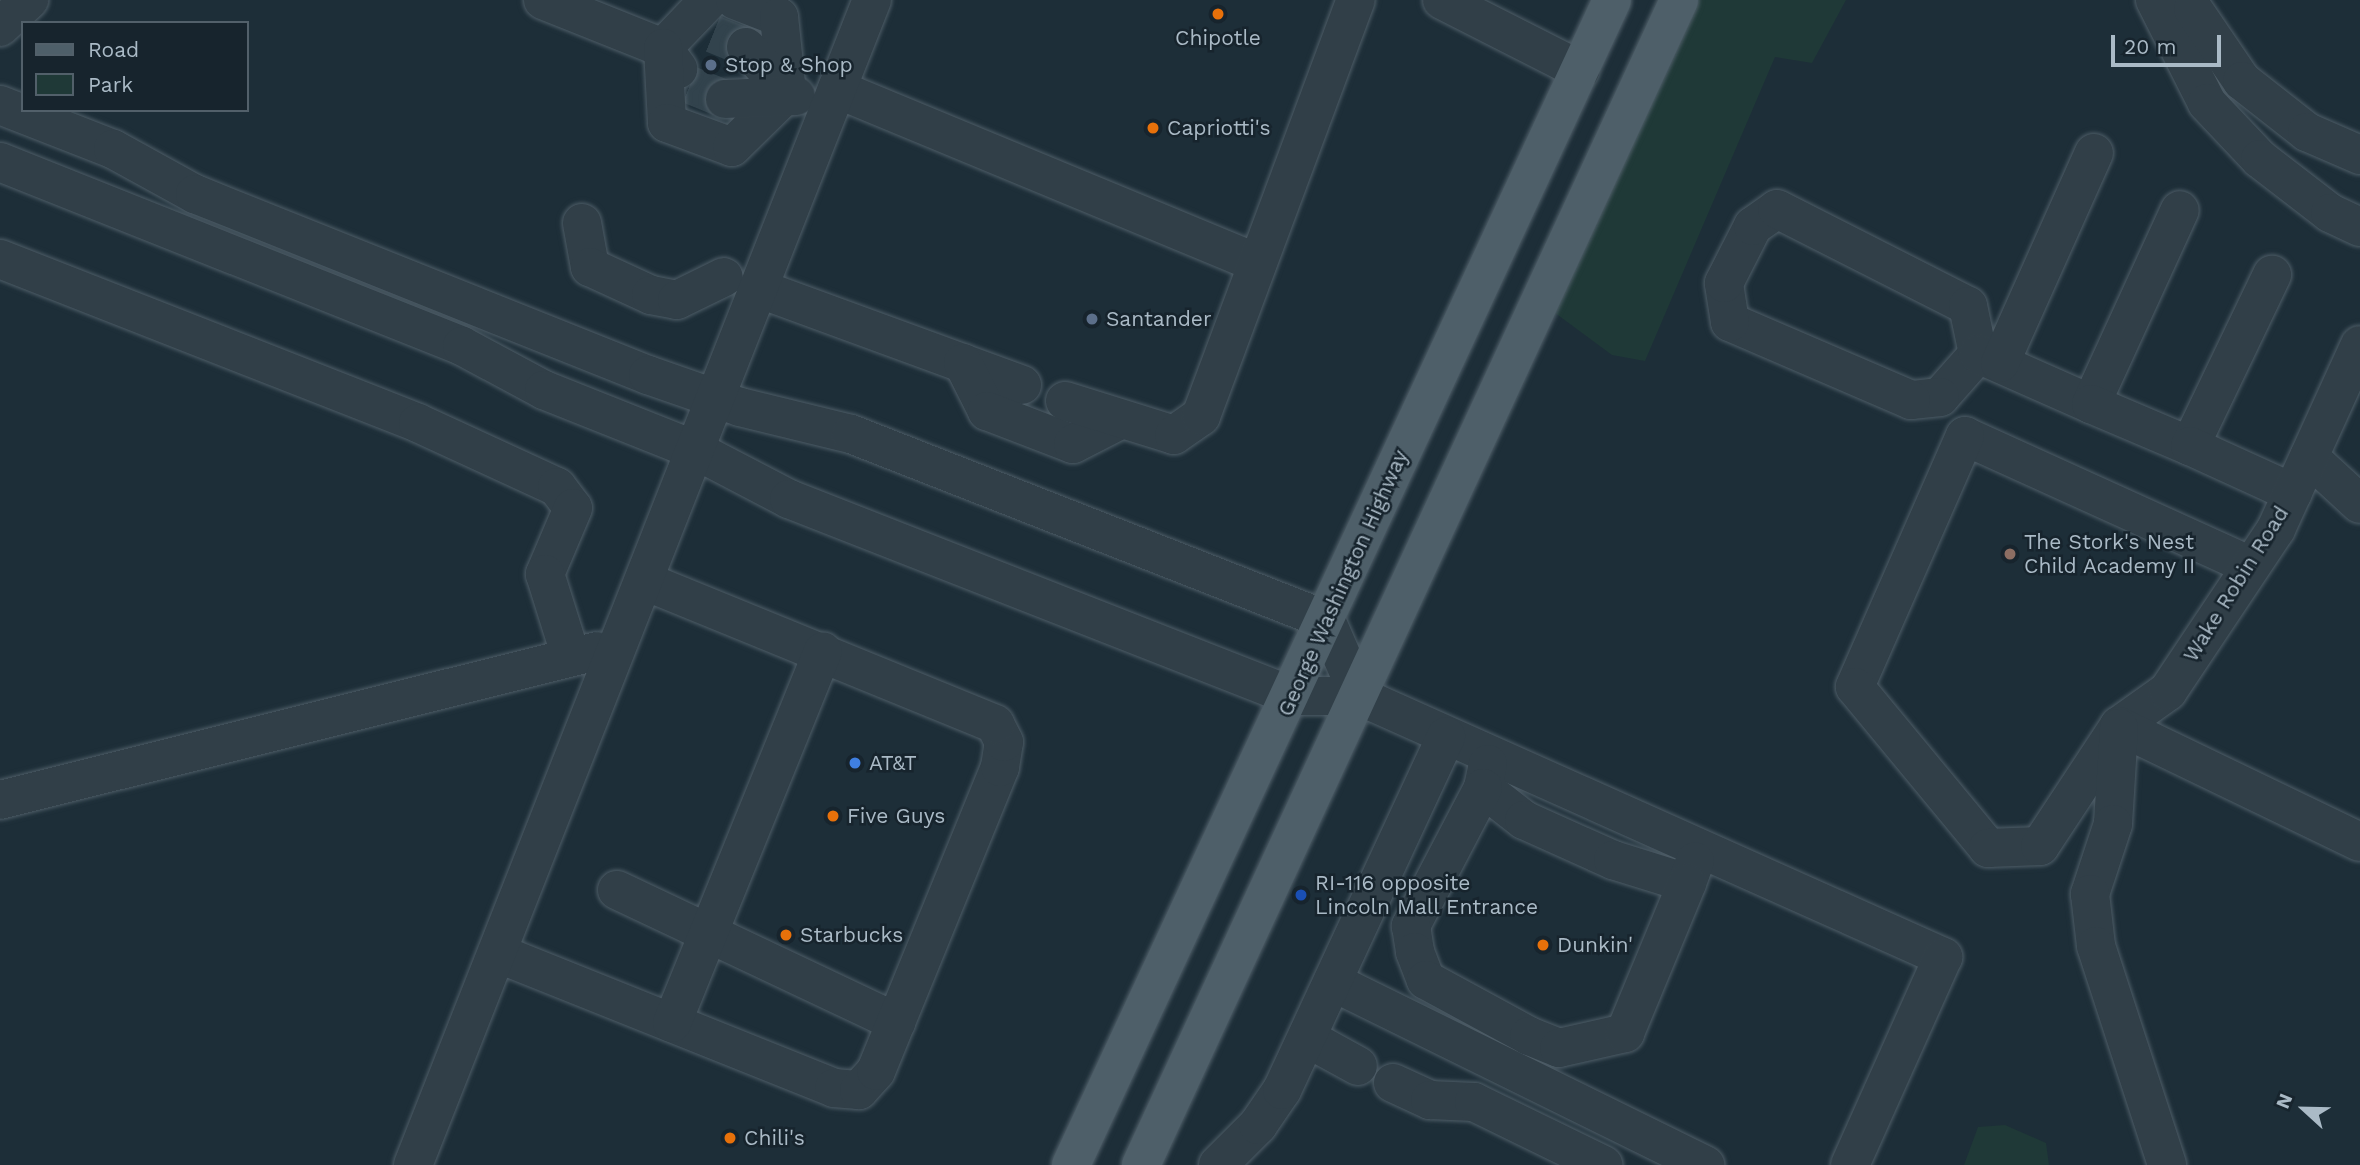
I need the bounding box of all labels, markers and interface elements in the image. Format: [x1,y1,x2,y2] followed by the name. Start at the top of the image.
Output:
[1210,6,1226,22] marker: Chipotle
[21,21,248,112] legend
[2115,21,2225,65] scale bar
[1175,25,1261,51] place label: Chipotle
[2124,34,2176,59] text: 20 m
[88,37,139,62] text: Road
[725,52,853,78] place label: Stop & Shop
[703,57,719,73] marker: Stop & Shop
[88,72,133,97] text: Park
[1167,115,1271,141] place label: Capriotti's
[1145,120,1161,136] marker: Capriotti's
[1106,306,1212,332] place label: Santander
[1084,311,1100,327] marker: Santander
[1273,446,1413,720] street label: George Washington Highway
[2178,502,2294,666] street label: Wake Robin Road
[2024,529,2196,579] place label: The Stork's Nest Child Academy II
[2002,546,2018,562] marker: The Stork's Nest Child Academy II
[869,750,917,776] place label: AT&T
[847,755,863,771] marker: AT&T
[847,803,945,829] place label: Five Guys
[825,808,841,824] marker: Five Guys
[1315,870,1539,920] place label: RI-116 opposite Lincoln Mall Entrance
[1293,887,1309,903] marker: RI-116 opposite Lincoln Mall Entrance
[800,922,903,948] place label: Starbucks
[778,927,794,943] marker: Starbucks
[1557,932,1633,958] place label: Dunkin'
[1535,937,1551,953] marker: Dunkin'
[2269,1074,2339,1144] north arrow
[2271,1090,2297,1112] text: N
[744,1125,805,1151] place label: Chili's
[722,1130,738,1146] marker: Chili's

